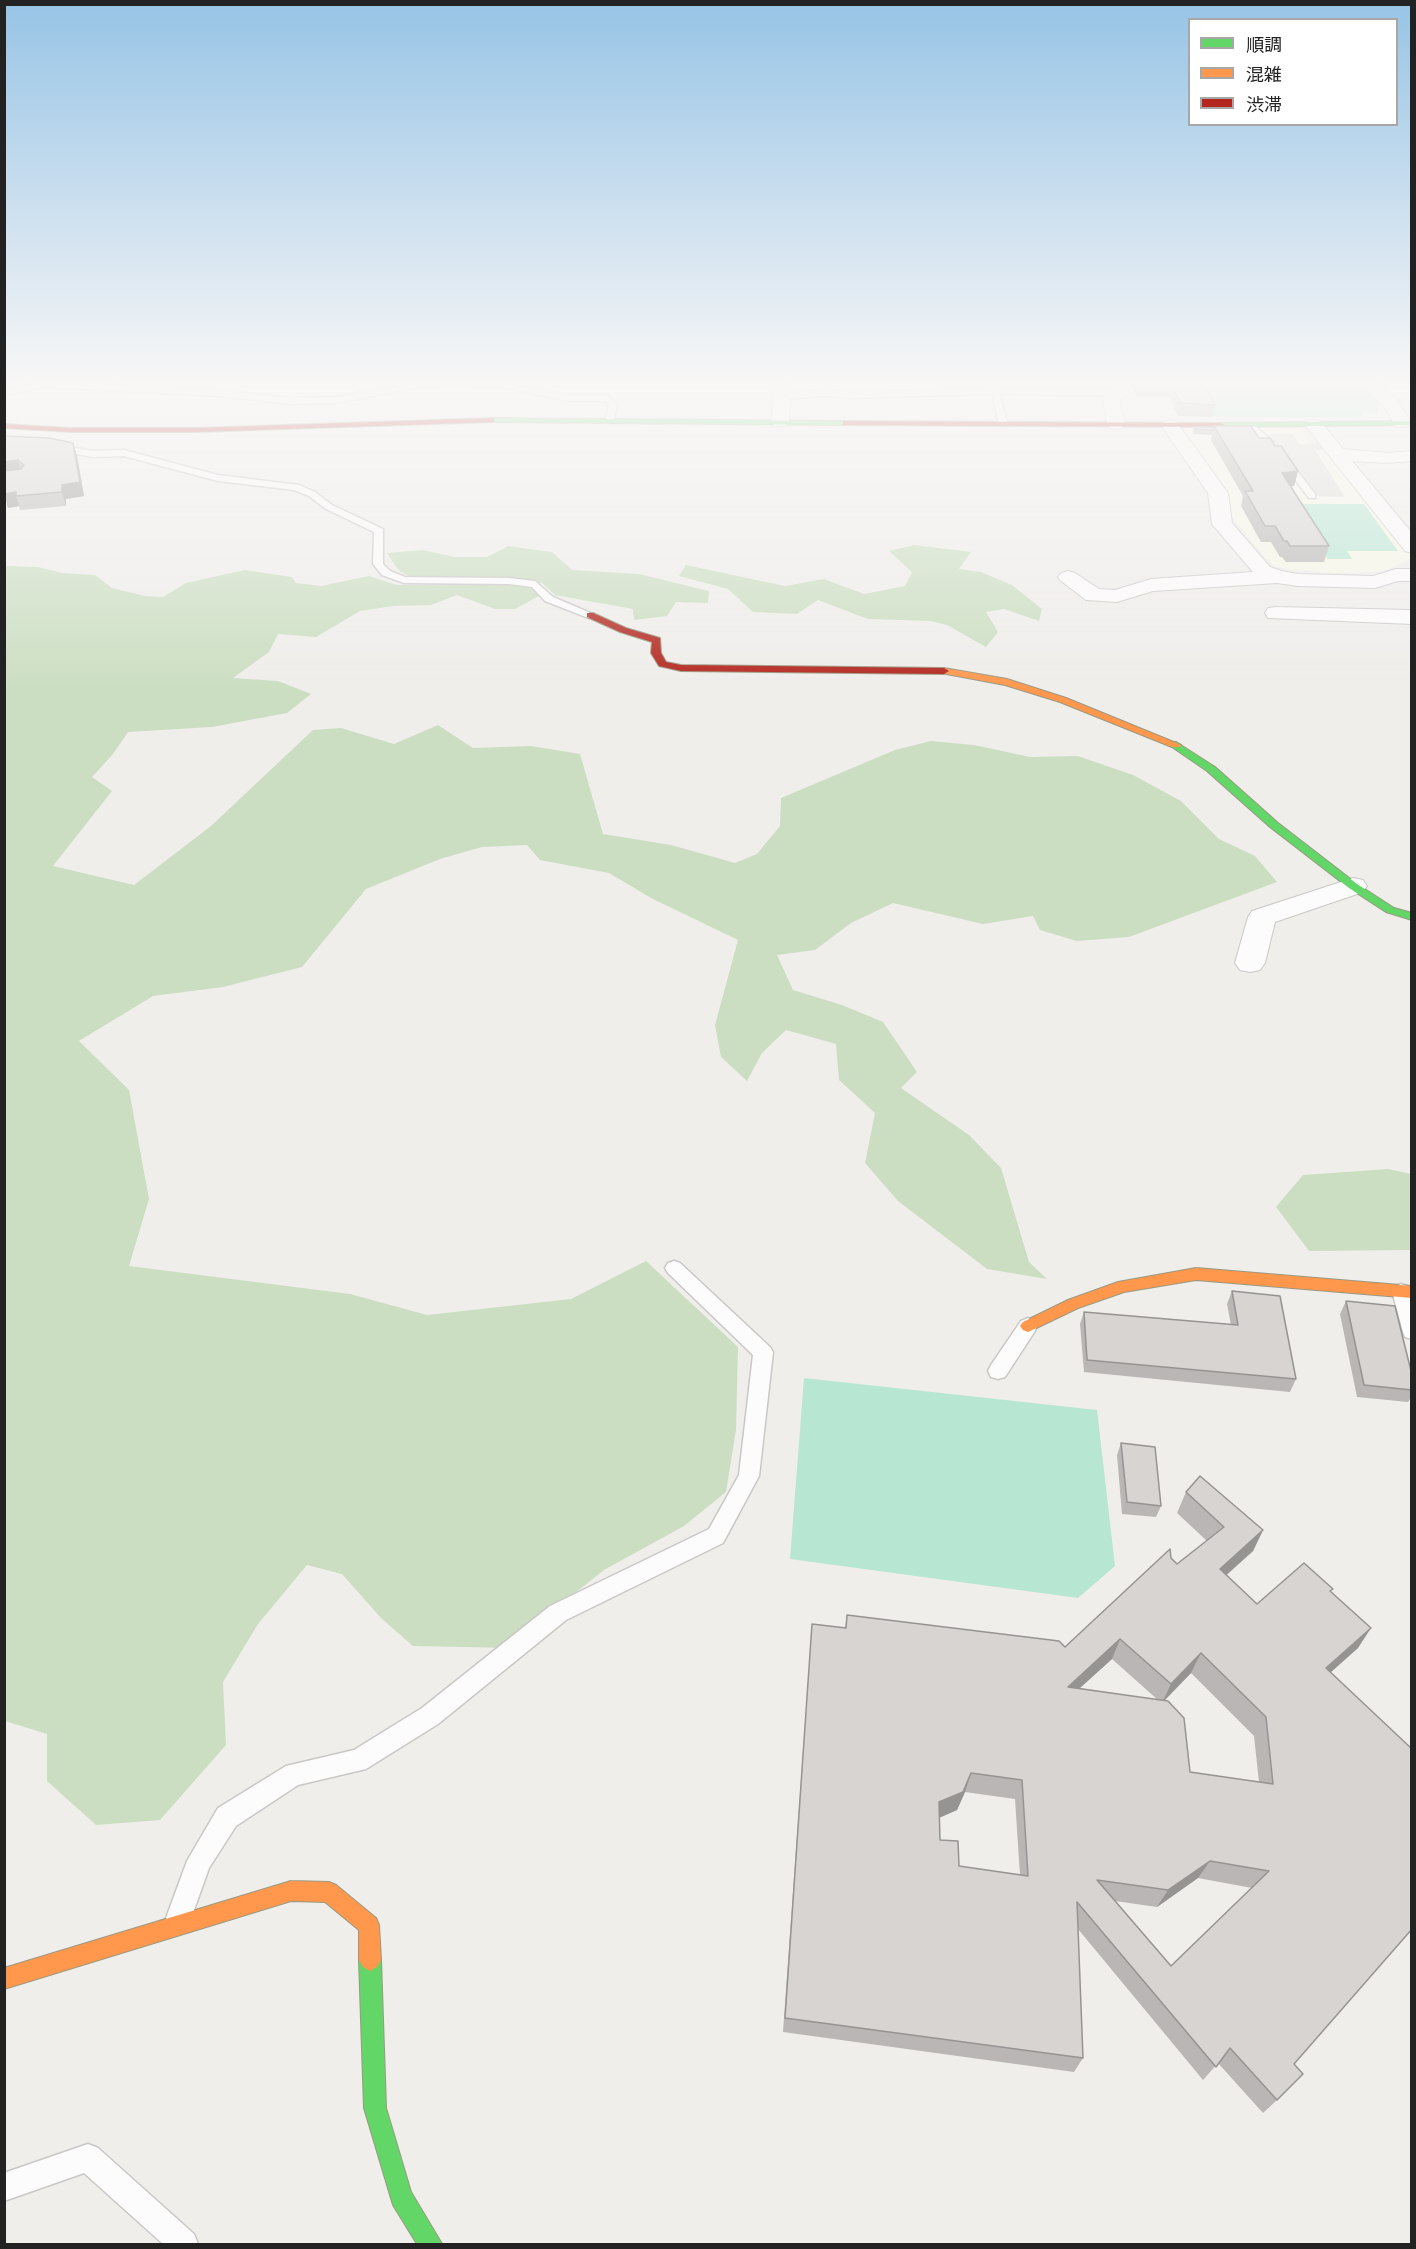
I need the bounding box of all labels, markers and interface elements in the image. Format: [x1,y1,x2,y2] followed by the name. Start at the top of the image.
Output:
[1188,18,1398,126] legend
[1246,32,1282,56] text: 順調
[1246,62,1282,86] text: 混雑
[1246,92,1282,116] text: 渋滞

